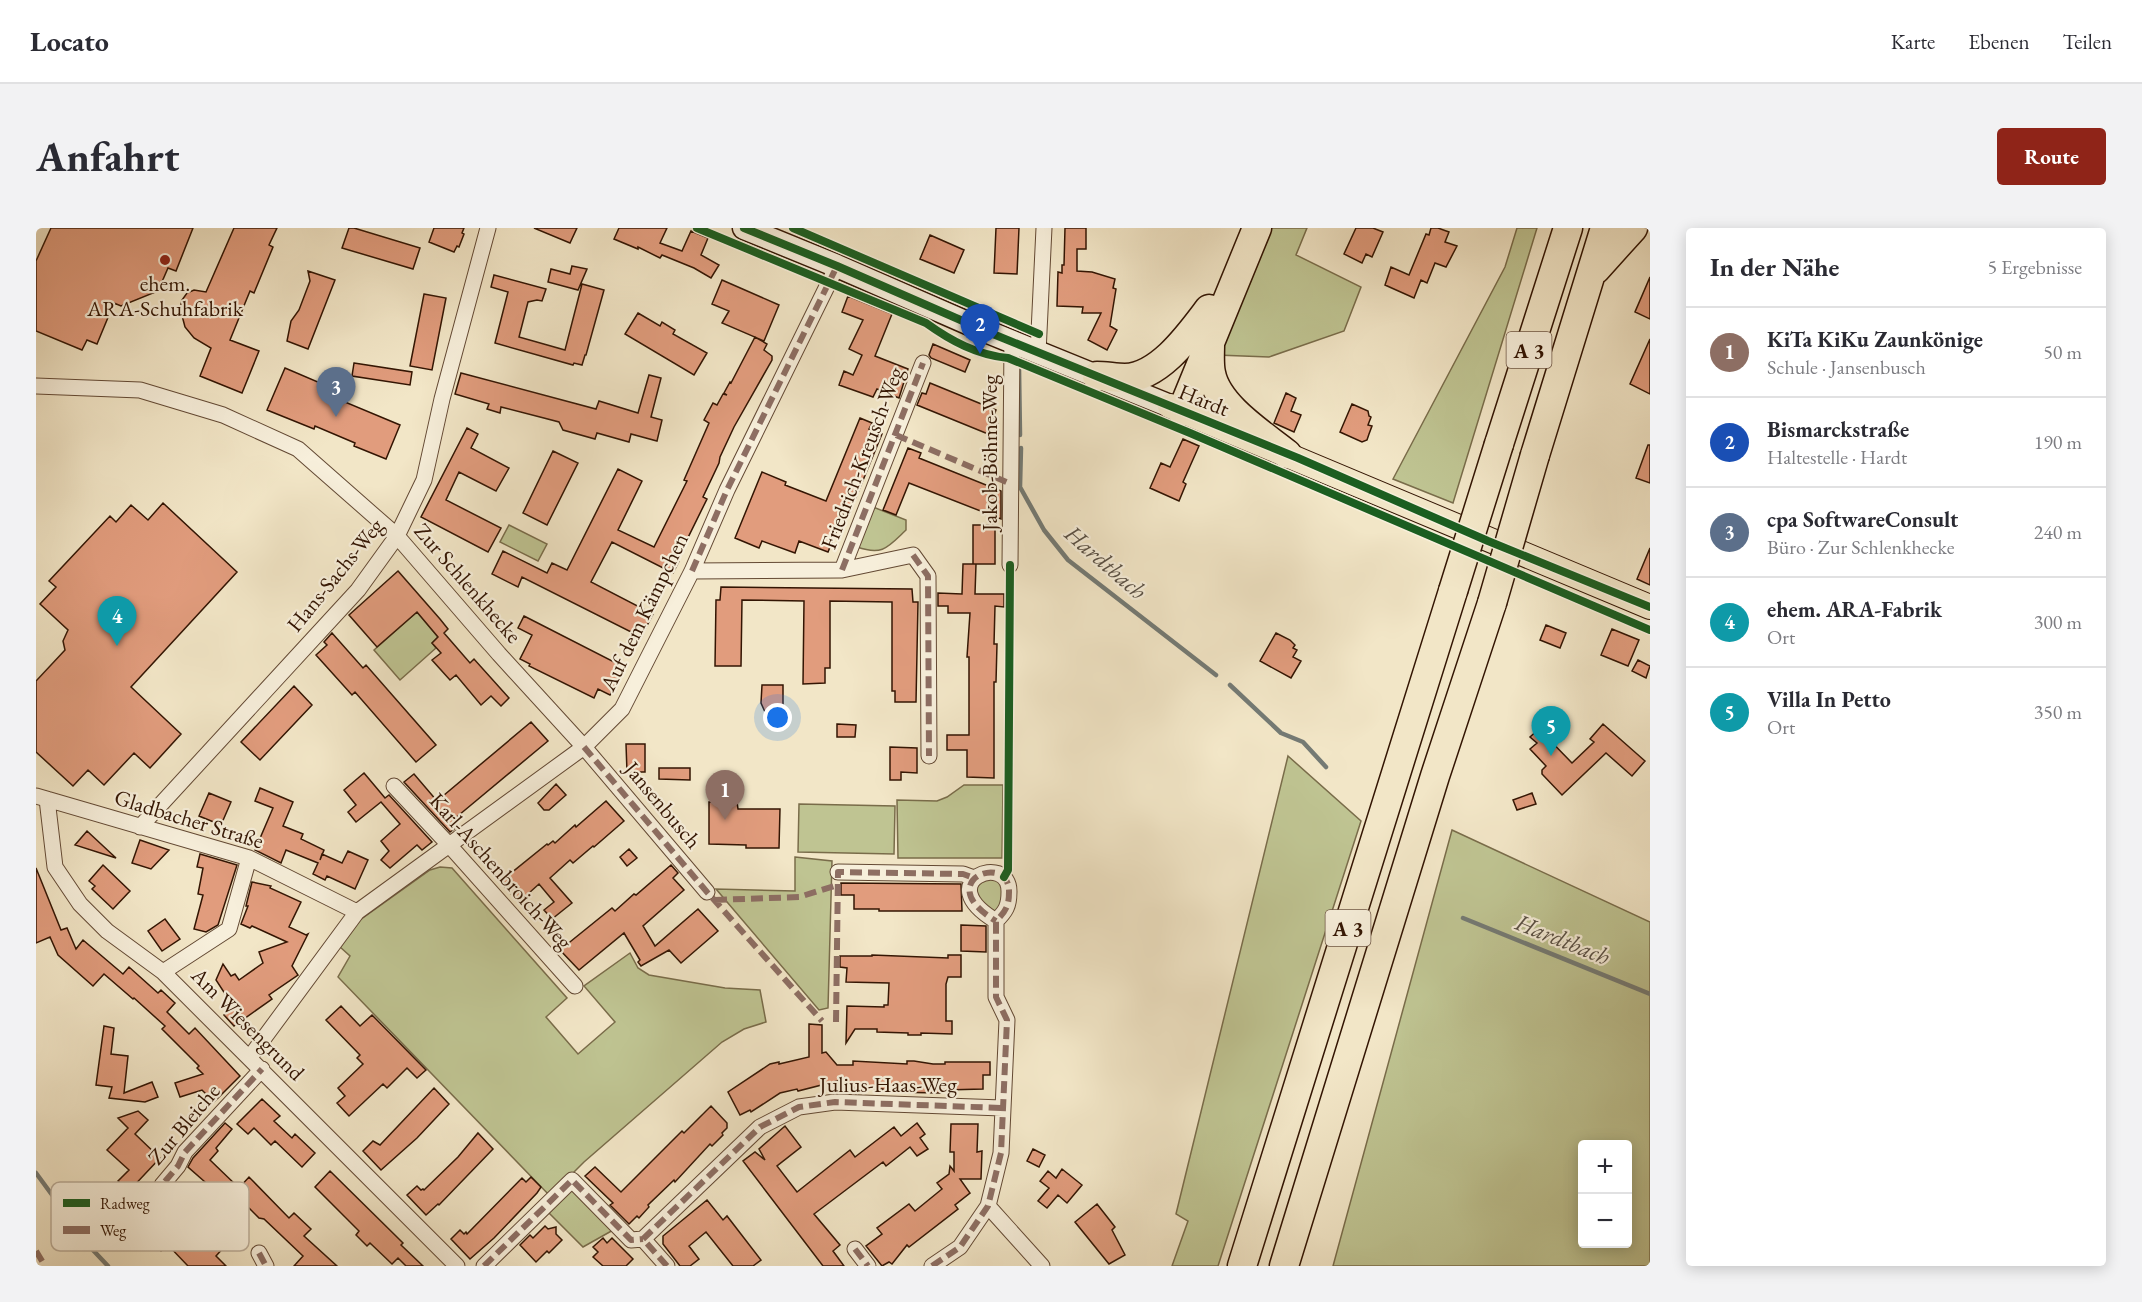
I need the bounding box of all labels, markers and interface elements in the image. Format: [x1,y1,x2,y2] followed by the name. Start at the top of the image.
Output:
[30,23,109,59] text: Locato
[1891,28,1935,55] text: Karte
[1968,28,2029,55] text: Ebenen
[2062,28,2112,55] text: Teilen
[1997,128,2106,185] button: Route
[36,129,179,184] text: Anfahrt
[1710,250,1839,284] text: In der Nähe
[158,253,172,267] marker: ehem. ARA-Schuhfabrik
[1987,254,2082,280] text: 5 Ergebnisse
[86,269,244,323] place label: ehem. ARA-Schuhfabrik
[960,304,1000,354] pin: 2
[1767,325,1983,354] text: KiTa KiKu Zaunkönige
[1506,332,1552,368] road number: A 3
[1724,339,1735,365] text: 1
[2043,339,2082,365] text: 50 m
[1767,354,1926,380] text: Schule · Jansenbusch
[814,362,910,553] street label: Friedrich-Kreusch-Weg
[316,368,356,417] pin: 3
[975,375,1004,533] street label: Jakob-Böhme-Weg
[1174,377,1234,423] street label: Hardt
[1767,415,1909,444] text: Bismarckstraße
[1724,429,1735,455] text: 2
[2034,429,2082,455] text: 190 m
[1767,444,1907,470] text: Haltestelle · Hardt
[1767,505,1958,534] text: cpa SoftwareConsult
[280,512,390,638] street label: Hans-Sachs-Weg
[408,517,529,650] street label: Zur Schlenkhecke
[1058,517,1154,606] water label: Hardtbach
[1724,519,1735,545] text: 3
[2034,519,2082,545] text: 240 m
[593,528,695,697] street label: Auf dem Kämpchen
[1767,534,1955,560] text: Büro · Zur Schlenkhecke
[1767,595,1942,624] text: ehem. ARA-Fabrik
[98,596,136,646] pin: 4
[1724,609,1735,635] text: 4
[2034,609,2082,635] text: 300 m
[1767,624,1795,650] text: Ort
[1767,685,1891,714] text: Villa In Petto
[1724,699,1735,725] text: 5
[2034,699,2082,725] text: 350 m
[763,703,792,732] your location
[1532,706,1570,756] pin: 5
[1767,714,1795,740] text: Ort
[617,754,708,855] street label: Jansenbusch
[706,770,744,820] pin: 1
[111,783,267,856] street label: Gladbacher Straße
[423,787,579,956] street label: Karl-Aschenbroich-Weg
[1511,906,1615,972] water label: Hardtbach
[1326,910,1370,946] road number: A 3
[184,960,312,1088] street label: Am Wiesengrund
[817,1070,957,1099] street label: Julius-Haas-Weg
[142,1077,227,1171] street label: Zur Bleiche
[1578,1140,1632,1248] map controls
[1578,1140,1632,1194] button: +
[51,1182,249,1251] legend
[100,1193,151,1214] text: Radweg
[1578,1194,1632,1248] button: −
[100,1220,127,1241] text: Weg

